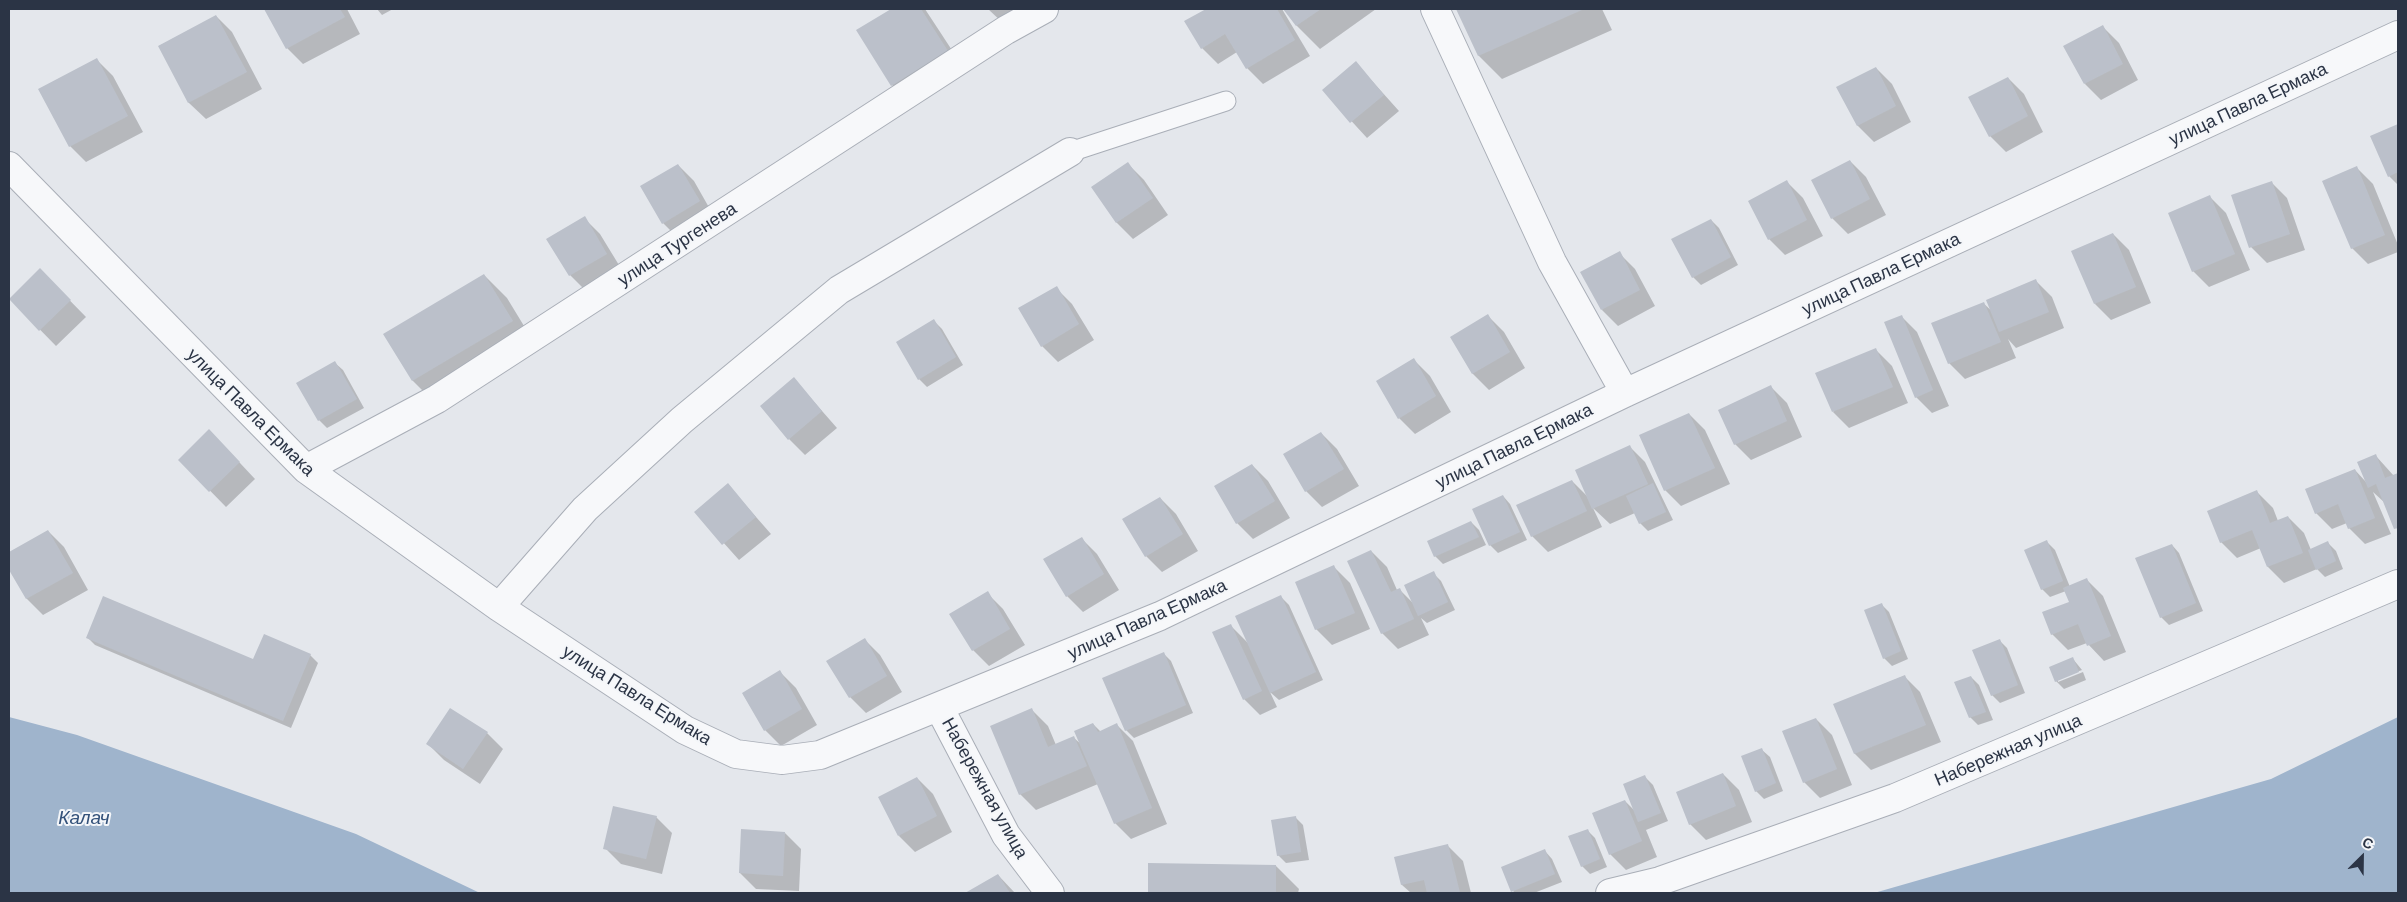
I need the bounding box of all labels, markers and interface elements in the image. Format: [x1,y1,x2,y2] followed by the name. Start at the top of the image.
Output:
[2166,58,2330,150] street label: улица Павла Ермака
[614,198,740,290] street label: улица Тургенева
[1799,228,1963,320] street label: улица Павла Ермака
[183,344,319,480] street label: улица Павла Ермака
[1432,399,1596,493] street label: улица Павла Ермака
[1064,574,1230,664] street label: улица Павла Ермака
[558,640,716,750] street label: улица Павла Ермака
[1931,709,2085,791] street label: Набережная улица
[937,714,1033,862] street label: Набережная улица
[58,807,110,829] water label: Калач
[2337,832,2387,882] north arrow
[2360,833,2376,853] text: С

